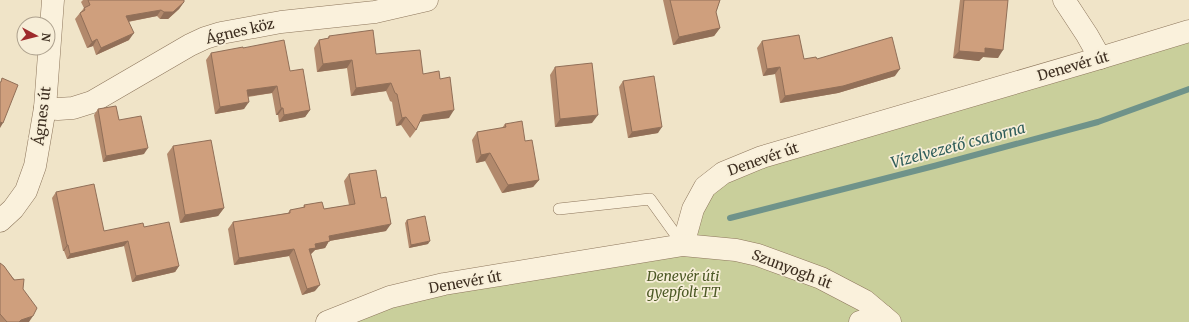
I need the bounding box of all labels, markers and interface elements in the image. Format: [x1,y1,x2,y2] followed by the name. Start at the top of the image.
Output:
[203,14,276,48] street label: Ágnes köz
[16,16,56,56] north arrow
[38,32,53,43] text: N
[1035,47,1111,85] street label: Denevér út
[29,85,55,148] street label: Ágnes út
[889,118,1027,172] water label: Vízelvezető csatorna
[725,138,801,179] street label: Denevér út
[749,245,835,293] street label: Szunyogh út
[427,267,503,297] street label: Denevér út
[646,267,721,301] park label: Denevér úti gyepfolt TT

